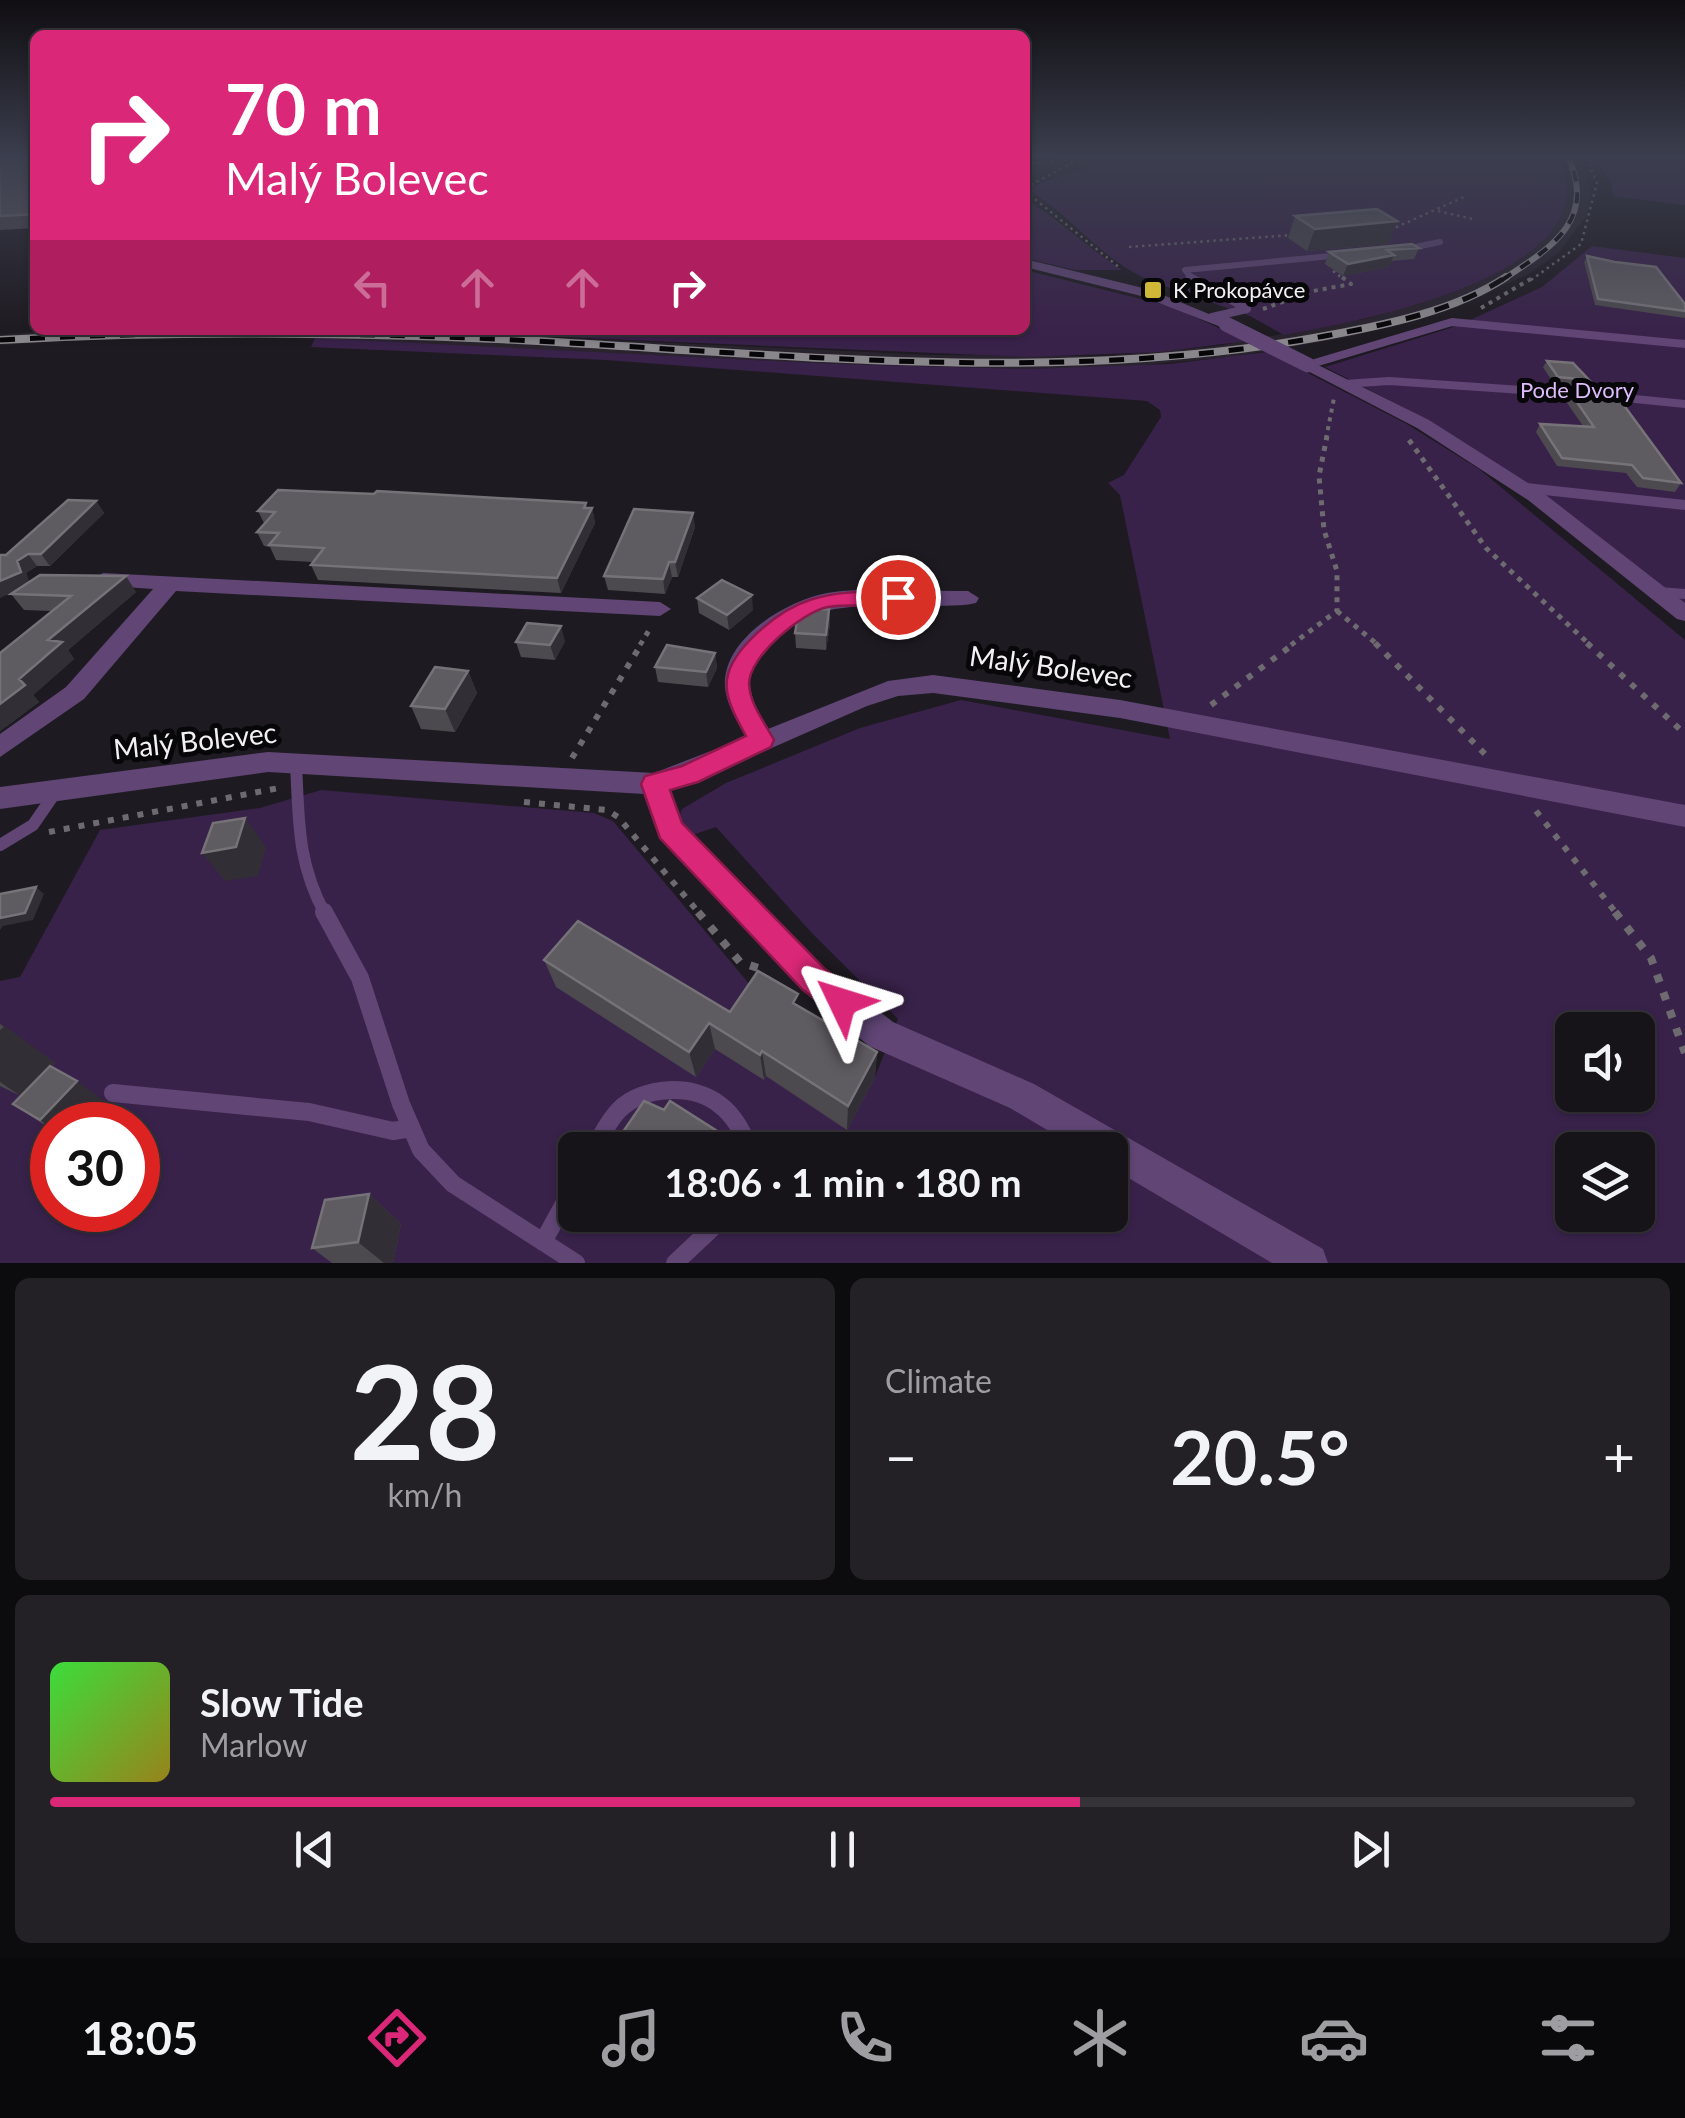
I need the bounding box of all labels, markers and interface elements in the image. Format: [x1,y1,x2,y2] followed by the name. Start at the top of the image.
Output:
[225,66,382,150] text: 70 m
[60,70,190,200] icon: right
[225,151,489,205] text: Malý Bolevec
[345,260,400,315] icon: left
[450,260,505,315] icon: ahead
[555,260,610,315] icon: ahead
[660,260,715,315] icon: right
[1173,276,1305,303] place label: K Prokopávce
[1142,279,1164,301] marker: K Prokopávce
[1520,376,1635,403] park label: Pode Dvory
[856,555,941,640] pin
[871,570,926,625] icon: arrive
[968,638,1135,694] street label: Malý Bolevec
[112,715,278,765] street label: Malý Bolevec
[790,950,894,1054] position arrow
[1555,1012,1655,1232] map controls
[1555,1012,1655,1112] button: sound
[30,1102,160,1232] speed limit sign: 30
[1555,1132,1655,1232] button: layers
[664,1159,1022,1205] text: 18:06 · 1 min · 180 m
[350,1332,500,1488] text: 28
[885,1361,992,1400] text: Climate
[1170,1411,1350,1501] text: 20.5°
[885,1423,917,1489] text: −
[1603,1423,1635,1489] text: +
[388,1475,462,1514] text: km/h
[200,1679,363,1725] text: Slow Tide
[200,1725,307,1764] text: Marlow
[287,1822,342,1877] icon: previous
[815,1822,870,1877] icon: pause
[1343,1822,1398,1877] icon: next
[362,2003,432,2073] icon: directions
[596,2003,666,2073] icon: music
[830,2003,900,2073] icon: phone
[1065,2003,1135,2073] icon: climate
[1299,2003,1369,2073] icon: car
[1533,2003,1603,2073] icon: filters
[82,2011,198,2065] text: 18:05

